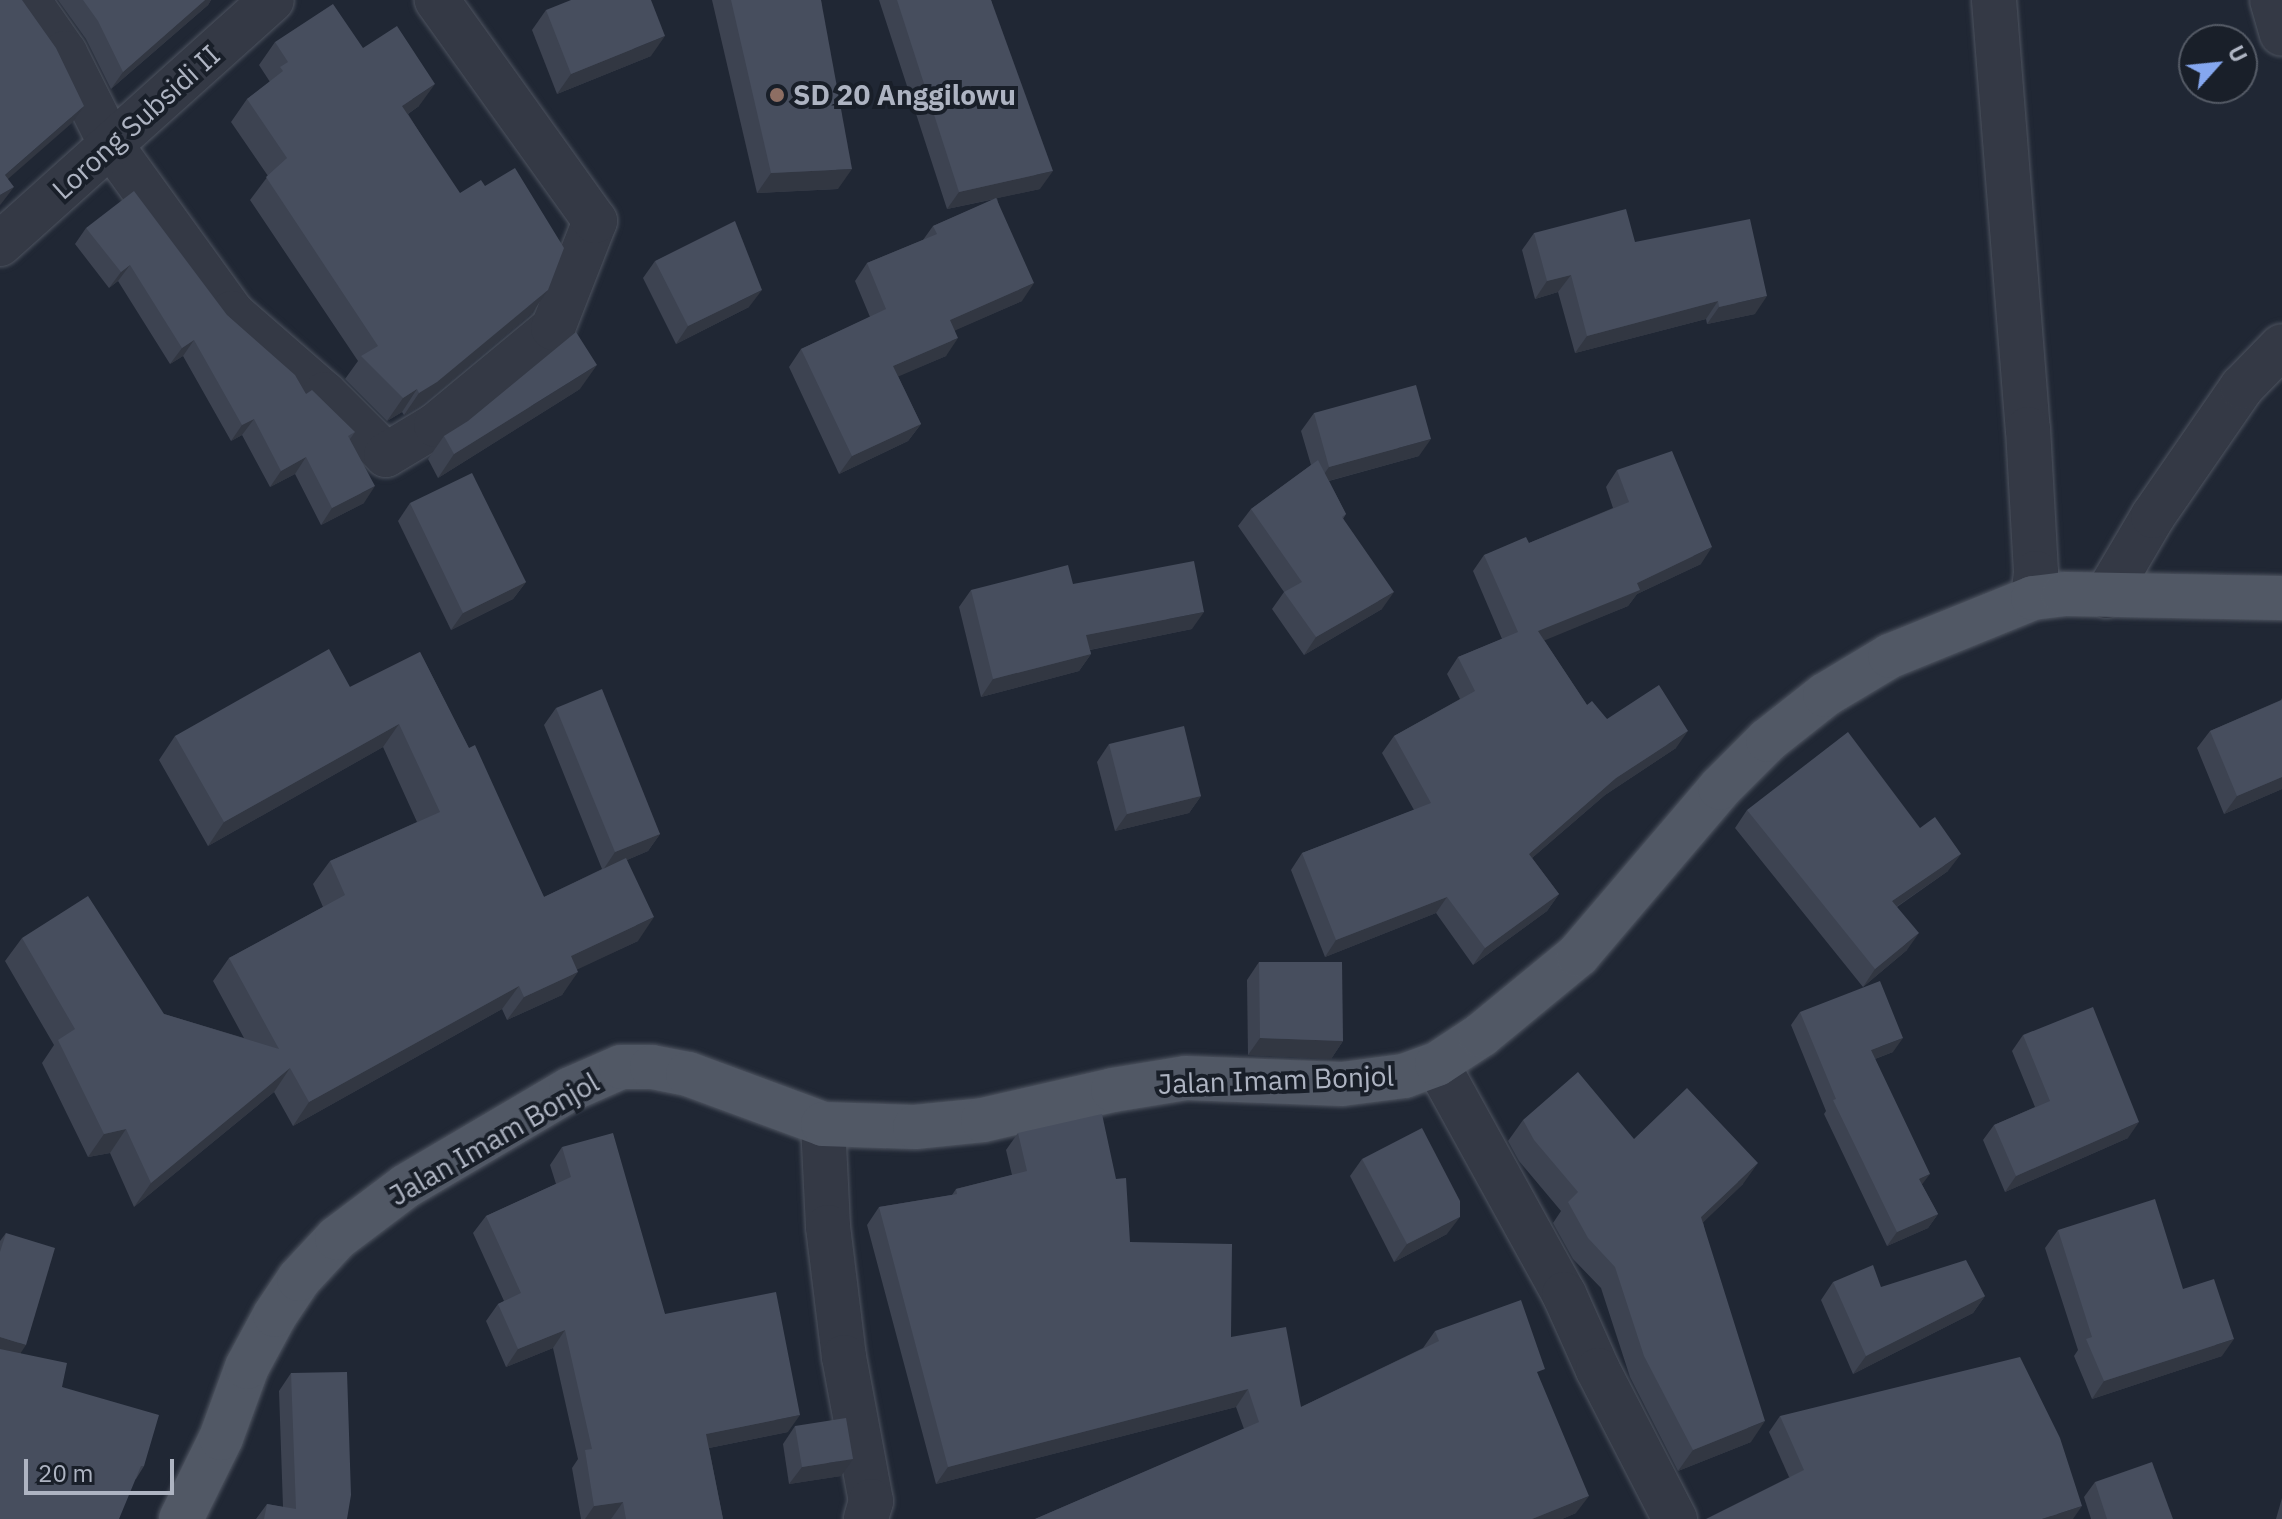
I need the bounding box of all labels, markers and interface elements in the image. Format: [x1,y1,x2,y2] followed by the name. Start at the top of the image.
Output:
[2178,24,2258,104] north arrow
[45,38,227,206] street label: Lorong Subsidi II
[2222,40,2254,67] text: U
[793,78,1016,112] place label: SD 20 Anggilowu
[768,86,786,104] marker: SD 20 Anggilowu
[1157,1059,1395,1101] street label: Jalan Imam Bonjol
[383,1065,605,1213] street label: Jalan Imam Bonjol
[28,1443,178,1493] scale bar
[38,1457,93,1489] text: 20 m

